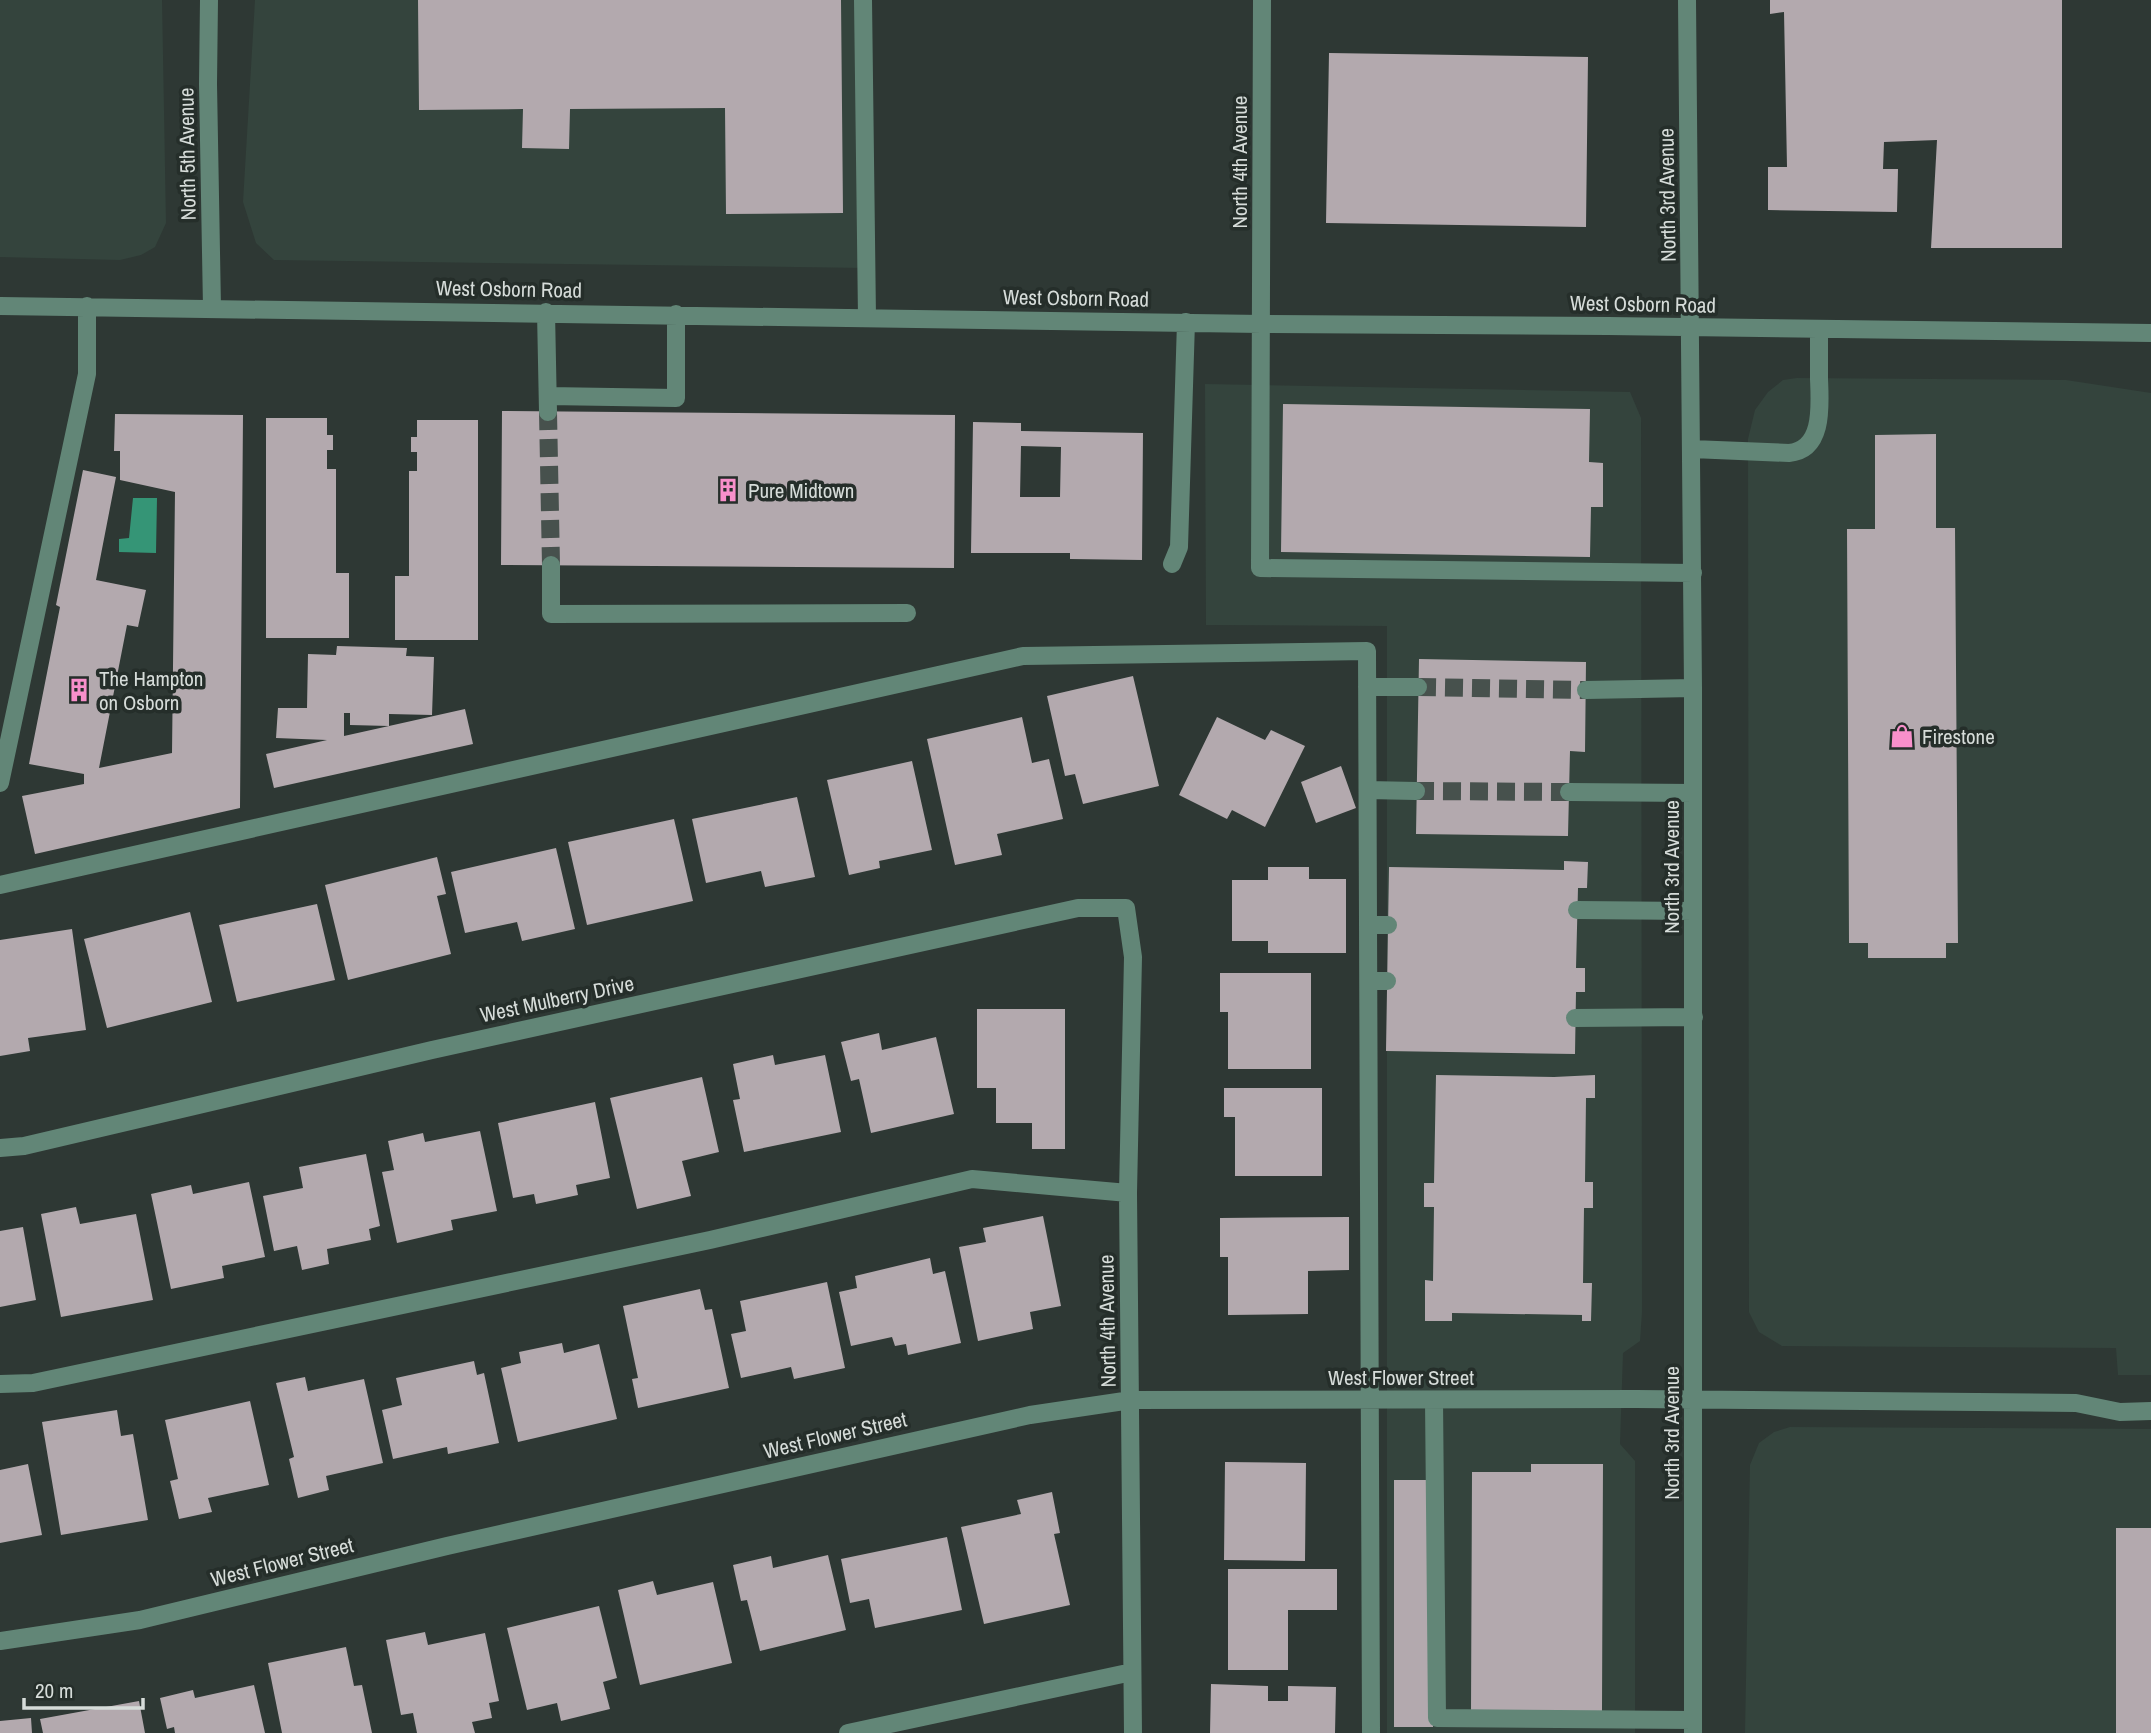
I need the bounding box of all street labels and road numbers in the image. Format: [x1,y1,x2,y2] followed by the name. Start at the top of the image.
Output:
[171,87,203,221] street label: North 5th Avenue
[1225,96,1254,228] street label: North 4th Avenue
[1651,128,1683,262] street label: North 3rd Avenue
[436,273,582,305] street label: West Osborn Road
[1003,282,1149,314] street label: West Osborn Road
[1570,288,1716,320] street label: West Osborn Road
[1657,800,1686,934] street label: North 3rd Avenue
[477,969,637,1029] street label: West Mulberry Drive
[1091,1254,1123,1388] street label: North 4th Avenue
[1328,1363,1474,1392] street label: West Flower Street
[1657,1366,1686,1500] street label: North 3rd Avenue
[761,1404,910,1466] street label: West Flower Street
[208,1530,357,1594] street label: West Flower Street

